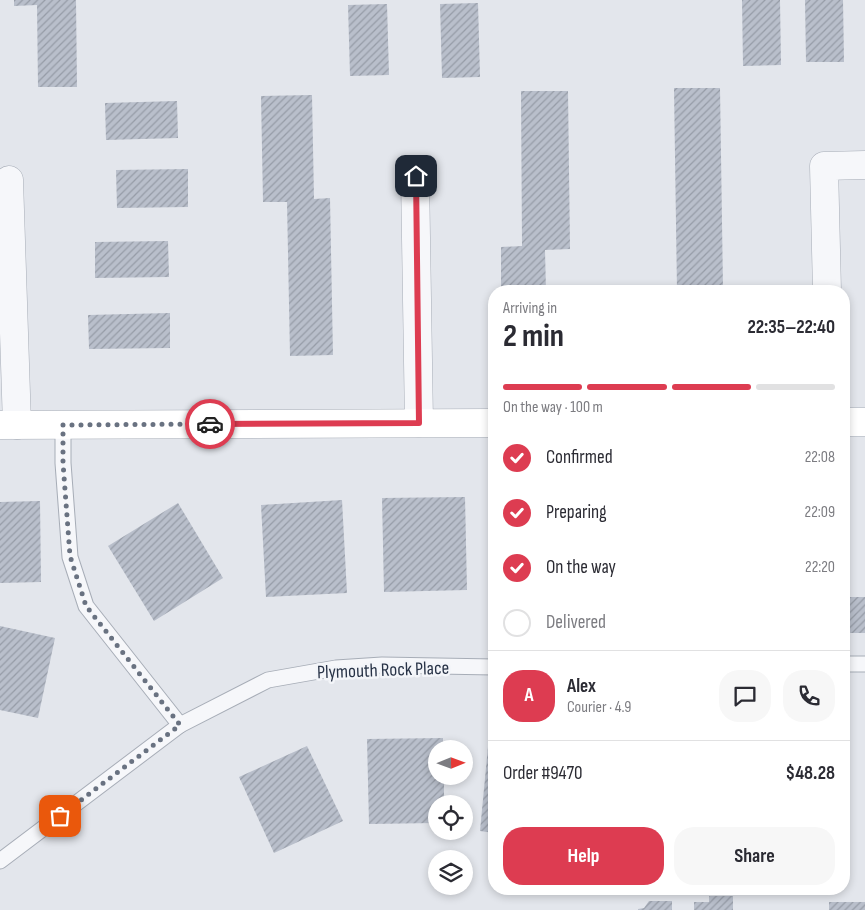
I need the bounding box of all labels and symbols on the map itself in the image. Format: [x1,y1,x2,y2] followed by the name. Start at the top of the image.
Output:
[395,155,437,197] pin
[185,399,235,449] courier
[317,657,450,684] street label: Plymouth Rock Place
[428,740,472,785] north arrow
[39,795,81,837] pin

